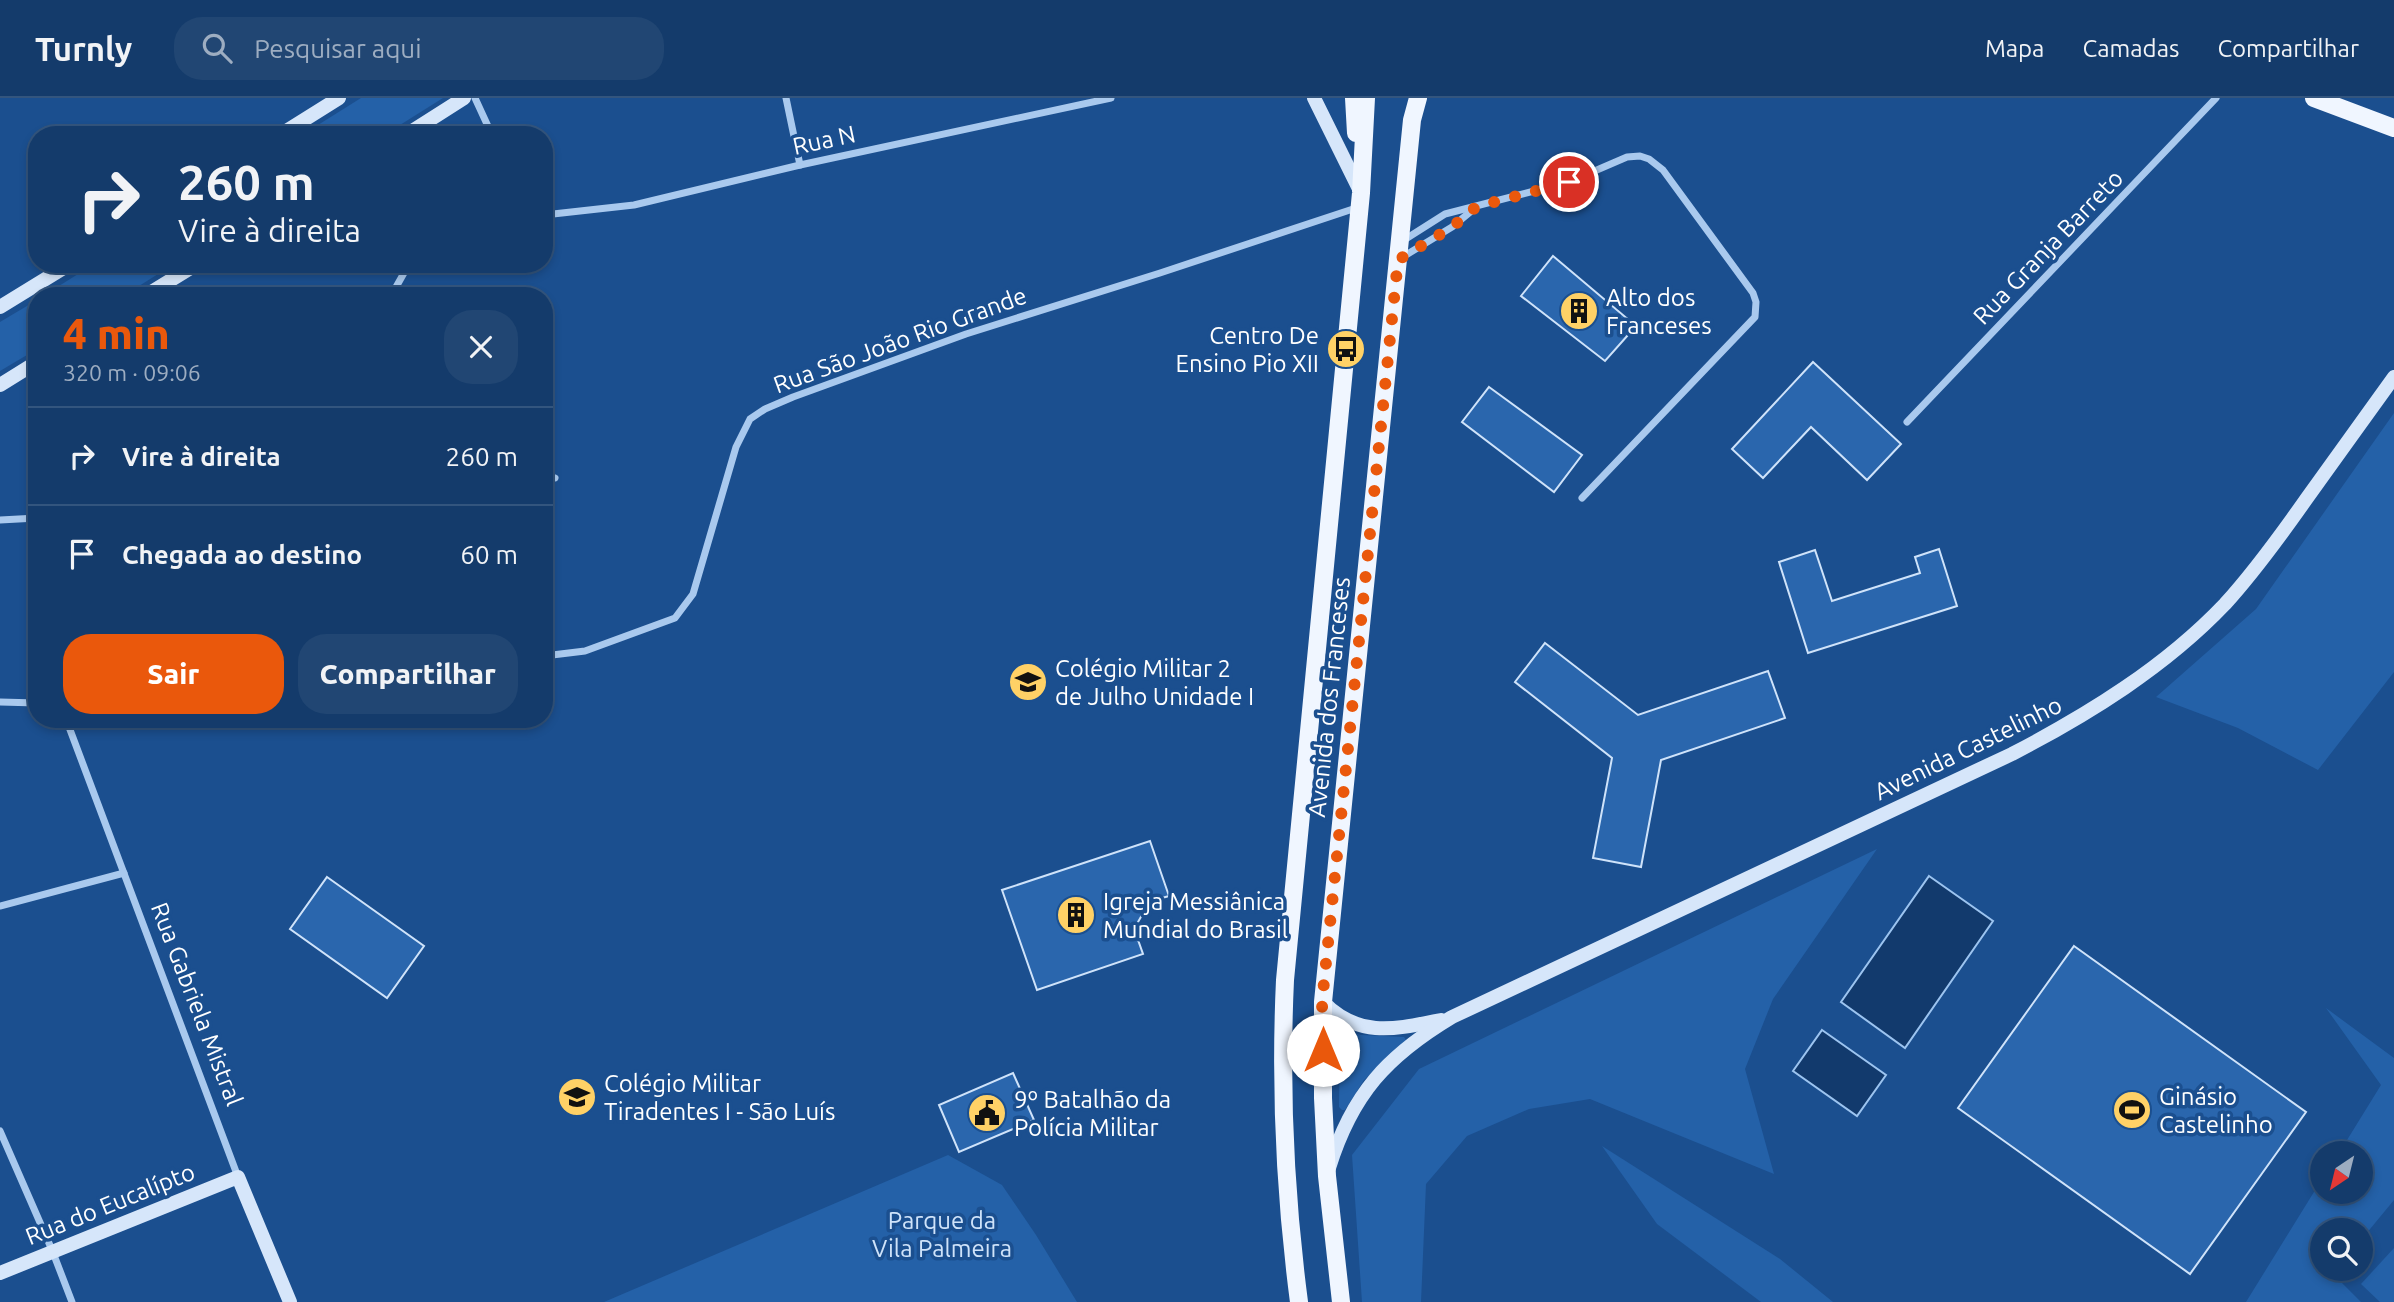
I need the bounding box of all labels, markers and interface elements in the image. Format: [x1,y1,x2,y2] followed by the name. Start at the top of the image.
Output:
[174,17,664,80] search box
[198,29,236,67] icon: search
[35,30,132,67] text: Turnly
[254,34,422,63] text: Pesquisar aqui
[1985,35,2044,62] text: Mapa
[2082,35,2179,62] text: Camadas
[2217,35,2359,62] text: Compartilhar
[790,120,858,160] street label: Rua N
[1539,152,1599,212] pin
[63,154,154,245] icon: right
[178,154,315,209] text: 260 m
[1550,163,1588,201] icon: arrive
[1968,164,2128,330] street label: Rua Granja Barreto
[178,212,361,248] text: Vire à direita
[770,282,1030,398] street label: Rua São João Rio Grande
[1606,284,1712,339] place label: Alto dos Franceses
[1558,290,1600,332] building icon: Alto dos Franceses
[63,310,170,357] text: 4 min
[444,310,518,384] button: close
[1176,322,1319,377] place label: Centro De Ensino Pio XII
[1325,328,1367,370] bus stop icon: Centro De Ensino Pio XII
[63,360,201,385] text: 320 m · 09:06
[63,437,101,475] icon: right
[122,442,281,471] text: Vire à direita
[446,442,518,471] text: 260 m
[63,535,101,573] icon: arrive
[122,540,362,569] text: Chegada ao destino
[460,540,518,569] text: 60 m
[1303,576,1355,818] street label: Avenida dos Franceses
[63,634,284,714] button: Sair
[298,634,518,714] button: Compartilhar
[1055,655,1254,710] place label: Colégio Militar 2 de Julho Unidade I
[1007,661,1049,703] school or university icon: Colégio Militar 2 de Julho Unidade I
[1870,691,2066,805] street label: Avenida Castelinho
[1103,888,1288,943] place label: Igreja Messiânica Mundial do Brasil
[1055,894,1097,936] building icon: Igreja Messiânica Mundial do Brasil
[146,899,248,1109] street label: Rua Gabriela Mistral
[1286,1013,1360,1087] position arrow
[604,1070,835,1125] place label: Colégio Militar Tiradentes I - São Luís
[556,1076,598,1118] school or university icon: Colégio Militar Tiradentes I - São Luís
[2159,1083,2273,1138] place label: Ginásio Castelinho
[1014,1086,1171,1141] place label: 9º Batalhão da Polícia Militar
[2111,1089,2153,1131] sports icon: Ginásio Castelinho
[966,1092,1008,1134] public building icon: 9º Batalhão da Polícia Militar
[2310,1141,2373,1204] north arrow
[2310,1141,2373,1281] map controls
[21,1158,199,1250] street label: Rua do Eucalípto
[872,1207,1012,1262] park label: Parque da Vila Palmeira
[2310,1218,2373,1281] button: search

